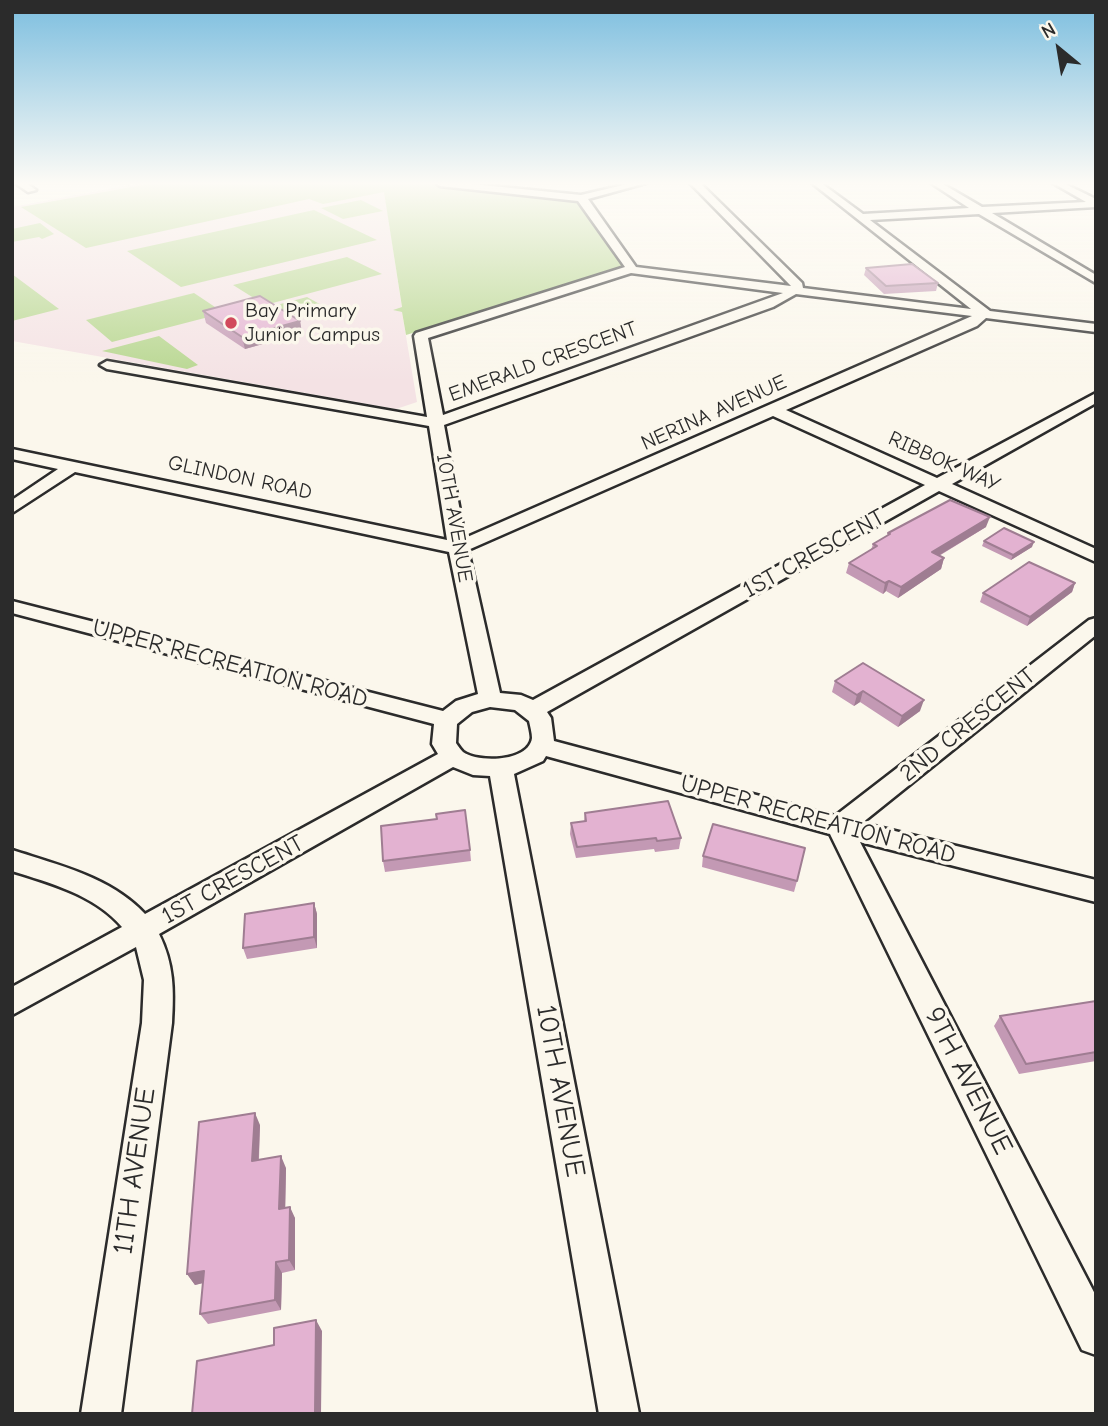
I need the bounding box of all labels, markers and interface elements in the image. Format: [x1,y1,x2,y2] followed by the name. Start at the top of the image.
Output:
[1024,14,1094,84] north arrow
[1038,18,1059,43] text: N
[245,298,380,348] place label: Bay Primary Junior Campus
[223,315,239,331] marker: Bay Primary Junior Campus
[445,316,641,408] street label: EMERALD CRESCENT
[637,370,791,456] street label: NERINA AVENUE
[884,426,1004,498] street label: RIBBOK WAY
[166,450,314,506] street label: GLINDON ROAD
[430,452,478,584] street label: 10TH AVENUE
[738,503,890,605] street label: 1ST CRESCENT
[89,613,371,715] street label: UPPER RECREATION ROAD
[895,662,1041,788] street label: 2ND CRESCENT
[677,769,959,871] street label: UPPER RECREATION ROAD
[157,829,309,931] street label: 1ST CRESCENT
[528,1002,592,1180] street label: 10TH AVENUE
[917,1002,1019,1160] street label: 9TH AVENUE
[107,1085,163,1257] street label: 11TH AVENUE

